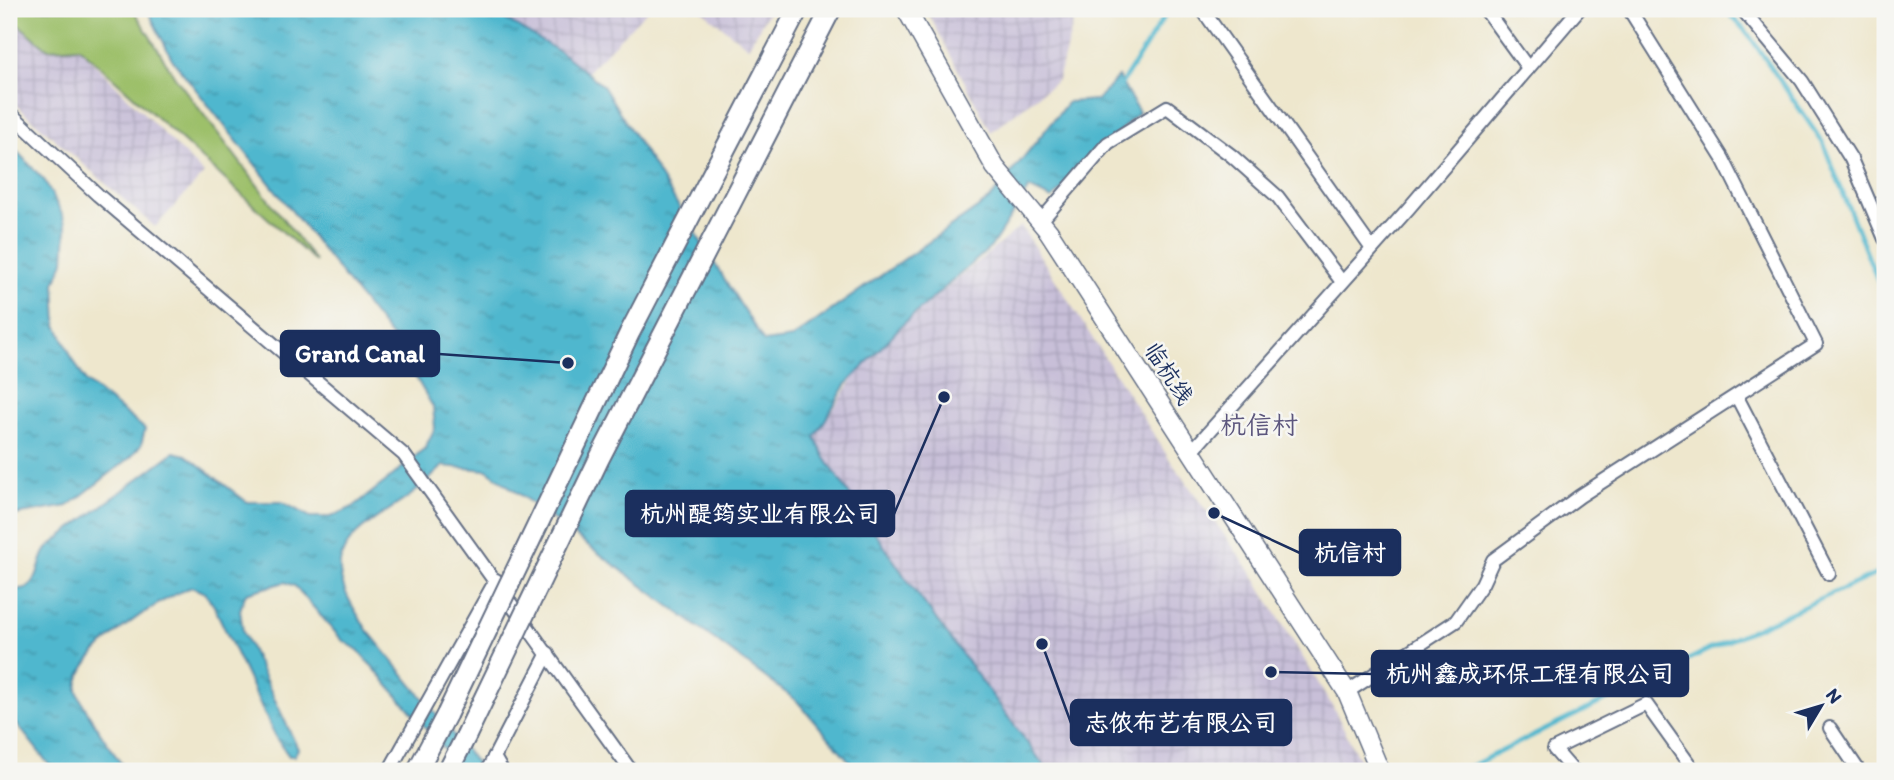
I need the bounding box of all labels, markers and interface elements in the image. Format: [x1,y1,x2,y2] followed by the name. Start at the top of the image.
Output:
[281,331,439,376] callout: Grand Canal
[1138,336,1200,410] street label: 临杭线
[295,339,425,368] text: Grand Canal
[1220,409,1298,441] district label: 杭信村
[626,491,894,536] callout: 杭州醍筠实业有限公司
[640,499,880,528] text: 杭州醍筠实业有限公司
[1300,530,1400,575] callout: 杭信村
[1314,538,1386,567] text: 杭信村
[1372,651,1688,696] callout: 杭州鑫成环保工程有限公司
[1386,659,1674,688] text: 杭州鑫成环保工程有限公司
[1786,672,1856,742] north arrow
[1821,684,1847,708] text: N
[1071,700,1291,745] callout: 志侬布艺有限公司
[1085,708,1277,737] text: 志侬布艺有限公司

